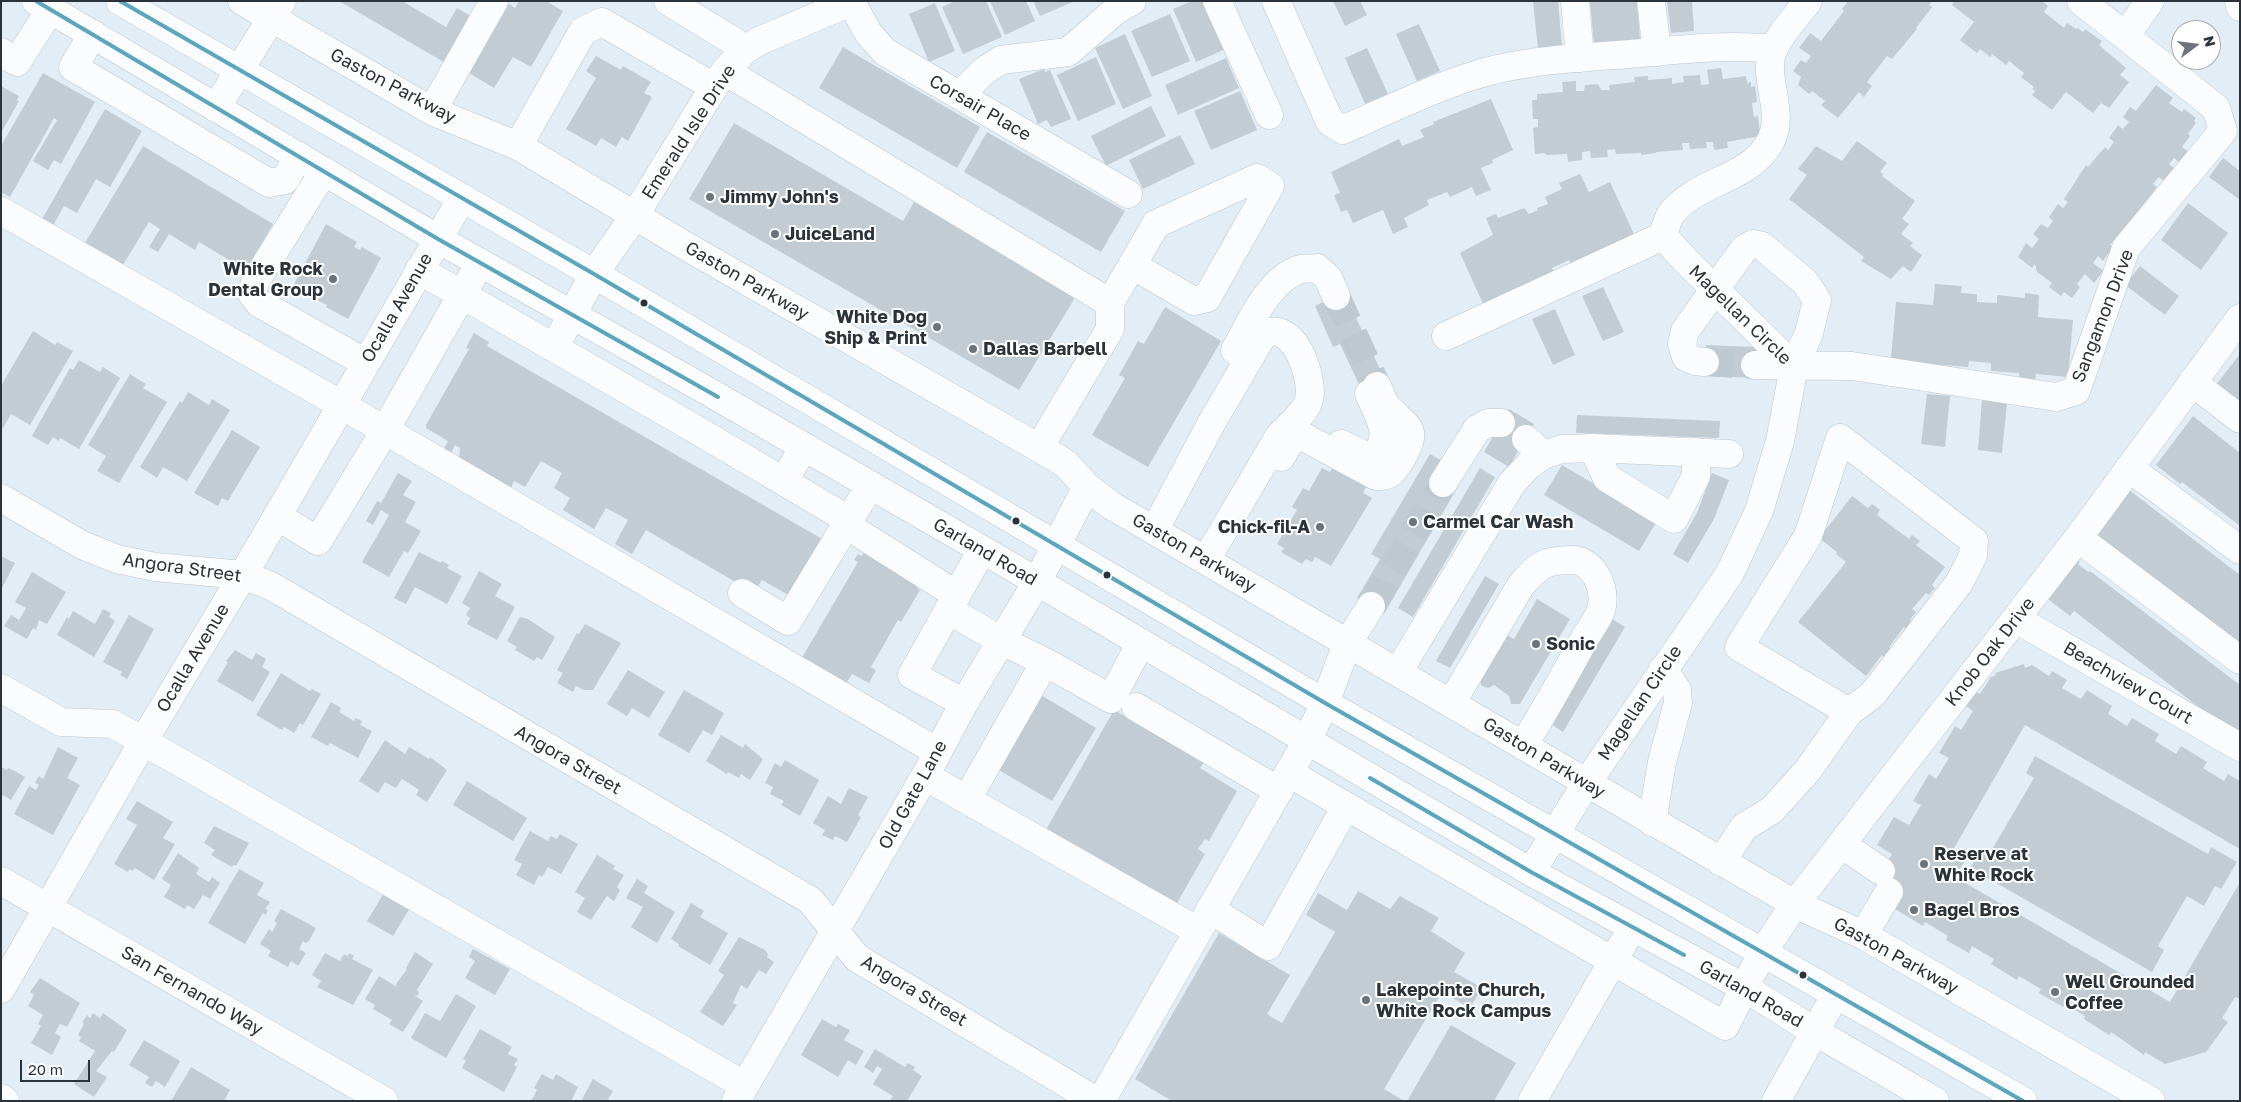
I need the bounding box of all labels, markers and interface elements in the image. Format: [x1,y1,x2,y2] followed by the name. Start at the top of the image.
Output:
[2171,20,2221,70] north arrow
[2200,34,2220,49] text: N
[326,44,460,128] street label: Gaston Parkway
[638,61,740,203] street label: Emerald Isle Drive
[925,70,1035,146] street label: Corsair Place
[720,186,839,208] place label: Jimmy John's
[704,191,716,203] marker: Jimmy John's
[785,223,875,245] place label: JuiceLand
[769,228,781,240] marker: JuiceLand
[681,237,813,325] street label: Gaston Parkway
[2068,246,2138,386] street label: Sangamon Drive
[357,249,437,367] street label: Ocalla Avenue
[208,258,323,300] place label: White Rock Dental Group
[1684,261,1796,369] street label: Magellan Circle
[327,273,339,285] marker: White Rock Dental Group
[639,298,649,308] unlabelled marker
[824,306,927,348] place label: White Dog Ship & Print
[931,321,943,333] marker: White Dog Ship & Print
[983,338,1107,360] place label: Dallas Barbell
[967,343,979,355] marker: Dallas Barbell
[1128,509,1260,597] street label: Gaston Parkway
[1423,511,1573,533] place label: Carmel Car Wash
[929,514,1041,590] street label: Garland Road
[1011,516,1021,526] unlabelled marker
[1218,516,1310,538] place label: Chick-fil-A
[1407,516,1419,528] marker: Carmel Car Wash
[1314,521,1326,533] marker: Chick-fil-A
[121,549,243,587] street label: Angora Street
[1102,570,1112,580] unlabelled marker
[1941,593,2039,711] street label: Knob Oak Drive
[152,600,234,716] street label: Ocalla Avenue
[1546,633,1595,655] place label: Sonic
[2059,637,2197,729] street label: Beachview Court
[1530,638,1542,650] marker: Sonic
[1594,641,1686,765] street label: Magellan Circle
[1479,713,1609,803] street label: Gaston Parkway
[511,721,625,799] street label: Angora Street
[874,737,952,853] street label: Old Gate Lane
[1934,843,2034,886] place label: Reserve at White Rock
[1918,858,1930,870] marker: Reserve at White Rock
[1924,899,2020,921] place label: Bagel Bros
[1908,904,1920,916] marker: Bagel Bros
[1830,913,1962,999] street label: Gaston Parkway
[117,942,267,1040] street label: San Fernando Way
[857,951,971,1031] street label: Angora Street
[1695,956,1807,1032] street label: Garland Road
[1798,970,1808,980] unlabelled marker
[2065,971,2194,1014] place label: Well Grounded Coffee
[1376,979,1551,1022] place label: Lakepointe Church, White Rock Campus
[2049,986,2061,998] marker: Well Grounded Coffee
[1360,994,1372,1006] marker: Lakepointe Church, White Rock Campus
[22,1050,92,1082] scale bar
[28,1060,63,1078] text: 20 m

